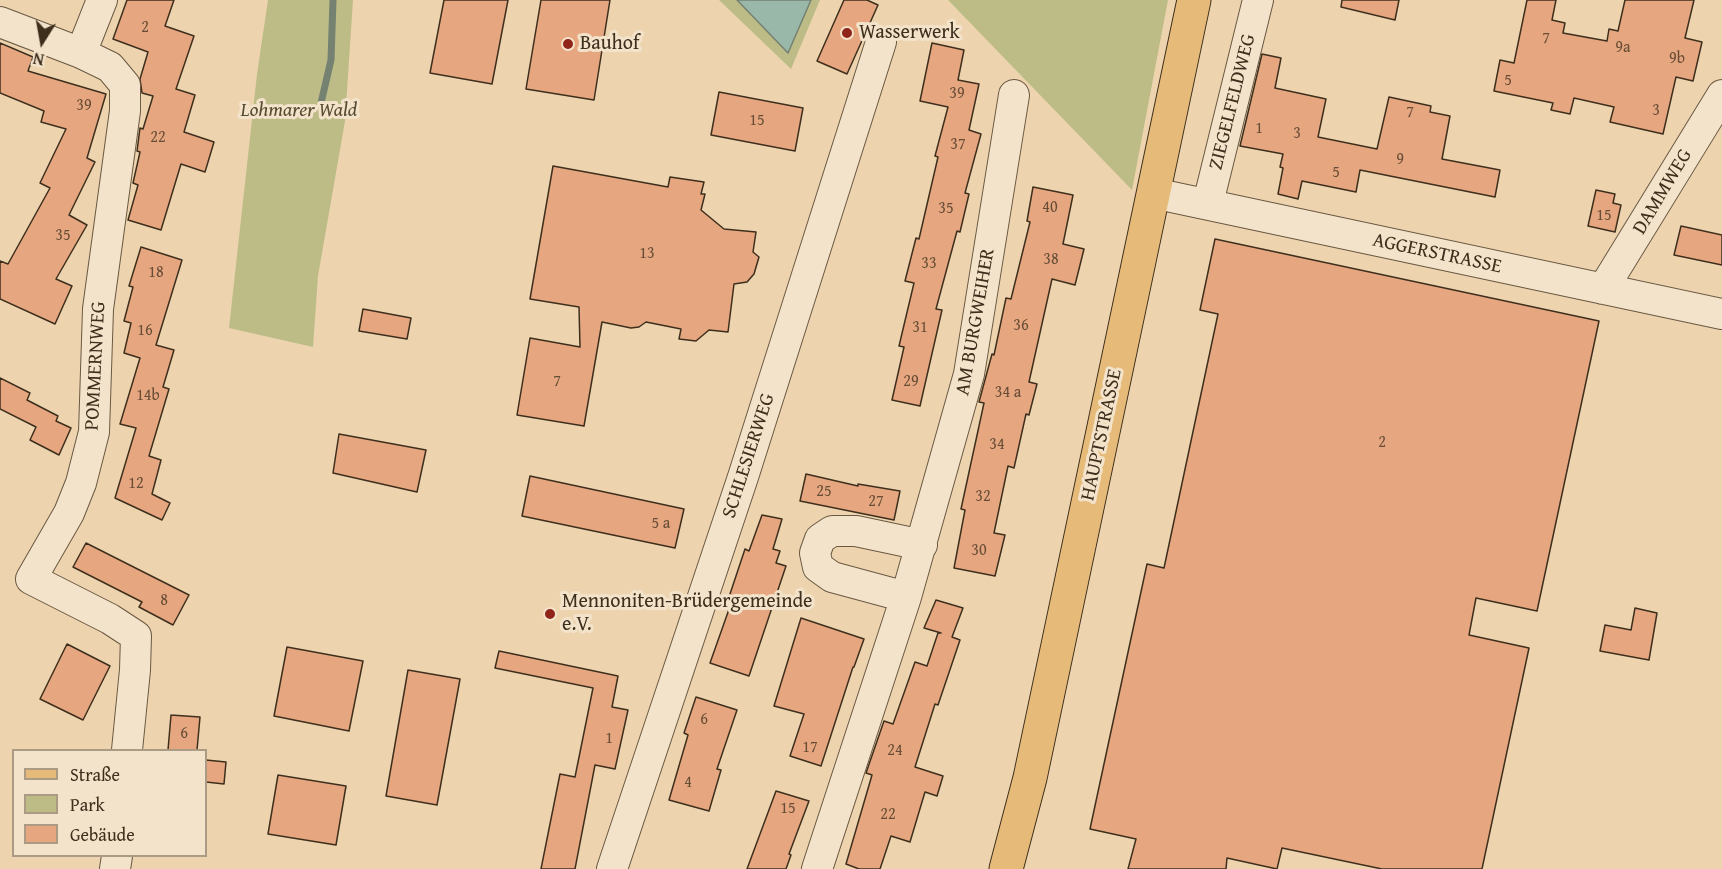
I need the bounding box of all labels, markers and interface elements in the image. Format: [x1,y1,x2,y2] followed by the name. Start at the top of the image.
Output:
[12,12,72,72] north arrow
[141,18,149,38] house number: 2
[859,21,960,45] place label: Wasserwerk
[840,26,854,40] marker: Wasserwerk
[1542,29,1550,49] house number: 7
[580,32,639,56] place label: Bauhof
[1205,32,1261,172] street label: ZIEGELFELDWEG
[561,37,575,51] marker: Bauhof
[1615,38,1631,58] house number: 9a
[31,47,46,72] text: N
[1669,49,1685,69] house number: 9b
[1504,71,1512,91] house number: 5
[949,84,965,104] house number: 39
[76,96,92,116] house number: 39
[241,99,357,123] park label: Lohmarer Wald
[1652,101,1660,121] house number: 3
[1406,103,1414,123] house number: 7
[749,111,765,131] house number: 15
[1255,119,1263,139] house number: 1
[1293,124,1301,144] house number: 3
[150,128,166,148] house number: 22
[950,135,966,155] house number: 37
[1628,145,1698,239] street label: DAMMWEG
[1396,150,1404,170] house number: 9
[1332,163,1340,183] house number: 5
[1042,198,1058,218] house number: 40
[938,199,954,219] house number: 35
[1596,206,1612,226] house number: 15
[55,226,71,246] house number: 35
[1370,229,1504,279] street label: AGGERSTRASSE
[639,244,655,264] house number: 13
[951,247,1001,397] street label: AM BURGWEIHER
[1043,250,1059,270] house number: 38
[921,254,937,274] house number: 33
[148,263,164,283] house number: 18
[81,301,111,431] street label: POMMERNWEG
[1013,316,1029,336] house number: 36
[912,318,928,338] house number: 31
[137,321,153,341] house number: 16
[1076,367,1128,503] street label: HAUPTSTRASSE
[553,372,561,392] house number: 7
[903,372,919,392] house number: 29
[995,383,1021,403] house number: 34 a
[136,386,160,406] house number: 14b
[718,391,780,521] street label: SCHLESIERWEG
[1378,433,1386,453] house number: 2
[989,435,1005,455] house number: 34
[128,474,144,494] house number: 12
[816,482,832,502] house number: 25
[975,487,991,507] house number: 32
[868,492,884,512] house number: 27
[652,514,670,534] house number: 5 a
[971,541,987,561] house number: 30
[562,590,812,637] place label: Mennoniten-Brüdergemeinde e.V.
[160,591,168,611] house number: 8
[543,607,557,621] marker: Mennoniten-Brüdergemeinde e.V.
[700,710,708,730] house number: 6
[180,724,188,744] house number: 6
[605,729,613,749] house number: 1
[802,738,818,758] house number: 17
[887,741,903,761] house number: 24
[12,749,207,857] legend
[70,761,120,788] text: Straße
[684,773,692,793] house number: 4
[70,791,105,818] text: Park
[780,799,796,819] house number: 15
[880,805,896,825] house number: 22
[70,821,135,848] text: Gebäude

